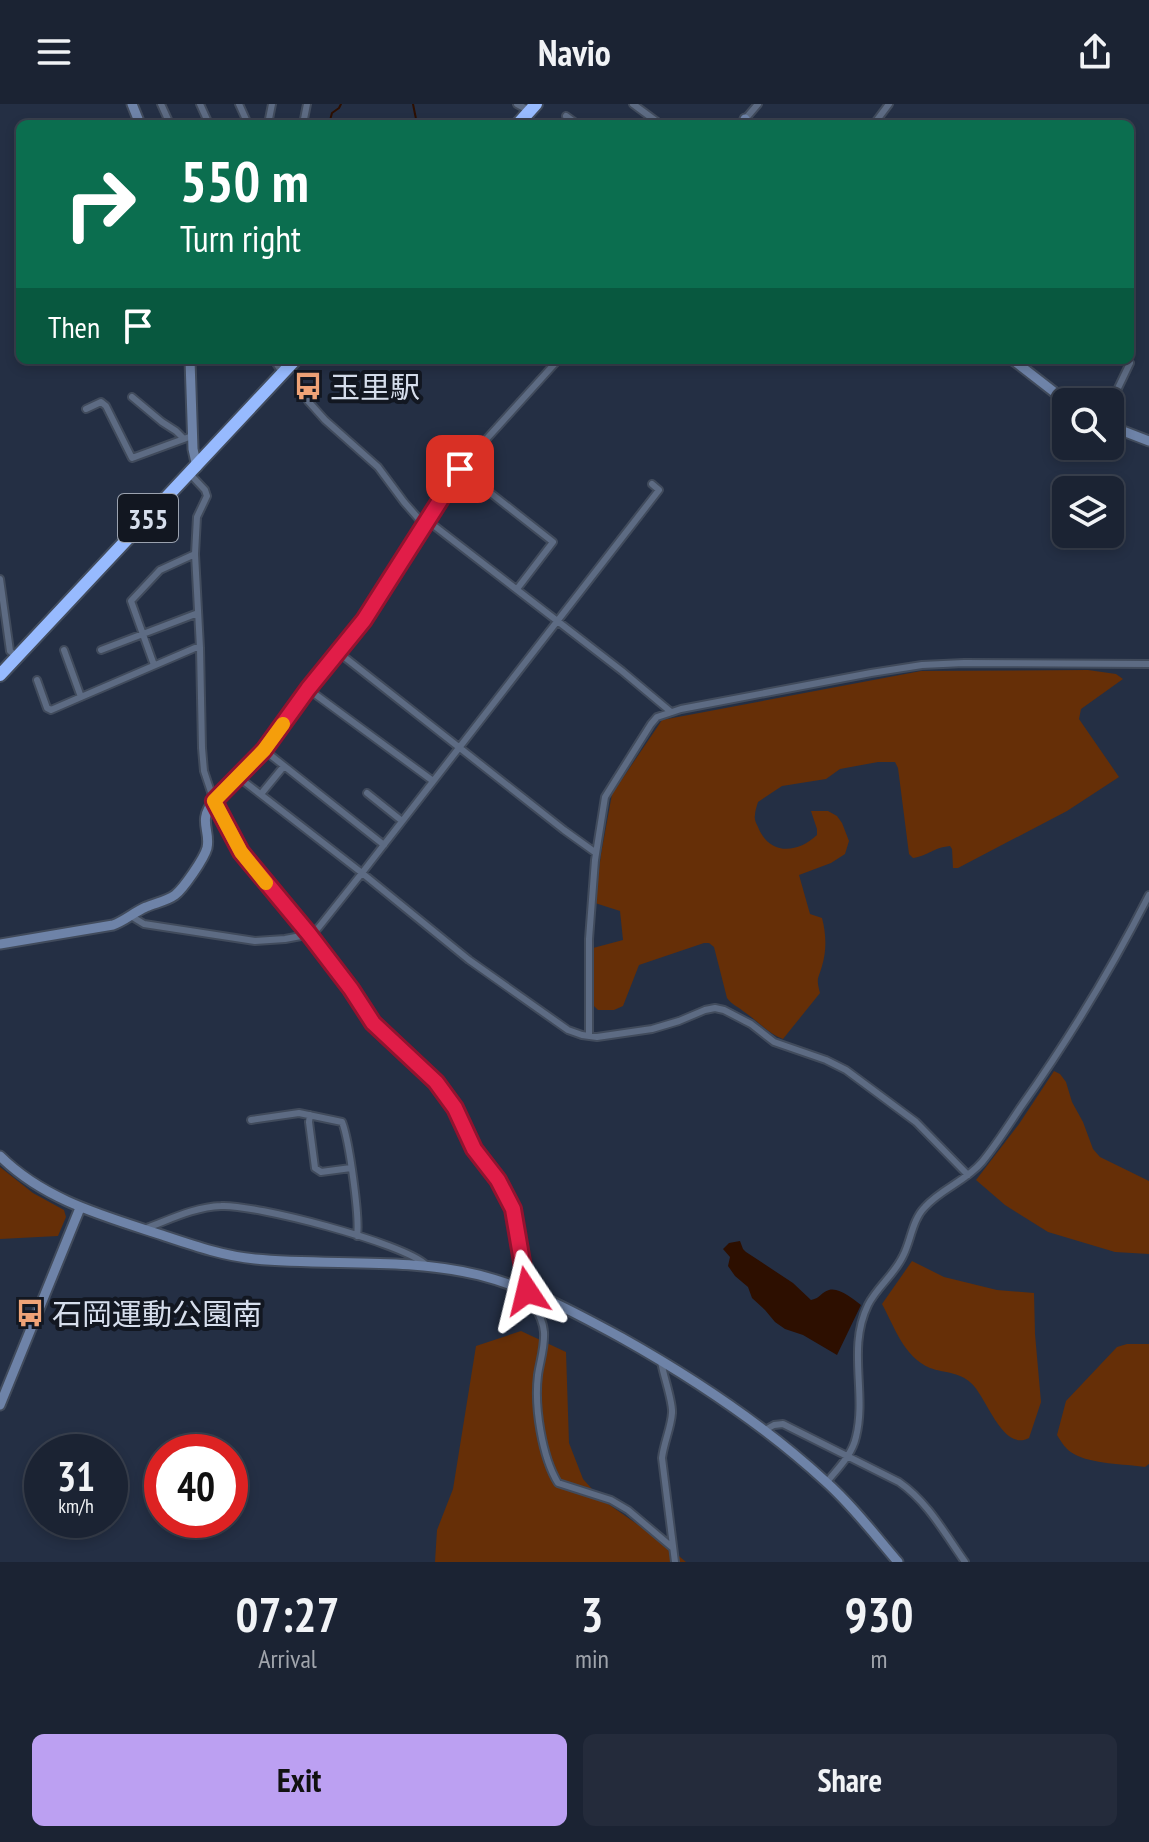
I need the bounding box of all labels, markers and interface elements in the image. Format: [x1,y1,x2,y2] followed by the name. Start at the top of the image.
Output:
[538,29,611,76] text: Navio
[32,30,76,74] icon: menu
[1073,30,1117,74] icon: share
[180,145,309,217] text: 550 m
[48,152,152,256] icon: right
[180,215,301,262] text: Turn right
[116,304,160,348] icon: arrive
[48,307,100,346] text: Then
[330,367,420,406] place label: 玉里駅
[293,371,323,401] bus stop icon: 玉里駅
[1052,388,1124,548] map controls
[1052,388,1124,460] button: search
[426,435,494,503] pin
[438,447,482,491] icon: arrive
[1052,476,1124,548] button: layers
[118,494,178,542] road number: 355
[485,1249,569,1333] position arrow
[52,1294,262,1333] place label: 石岡運動公園南
[15,1298,45,1328] bus stop icon: 石岡運動公園南
[144,1434,248,1538] speed limit sign: 40
[57,1450,95,1502] text: 31
[58,1493,94,1519] text: km/h
[236,1583,339,1645] text: 07:27
[581,1583,603,1645] text: 3
[845,1583,913,1645] text: 930
[258,1642,317,1675] text: Arrival
[575,1642,609,1675] text: min
[871,1642,887,1675] text: m
[32,1734,567,1826] button: Exit
[583,1734,1117,1826] button: Share

